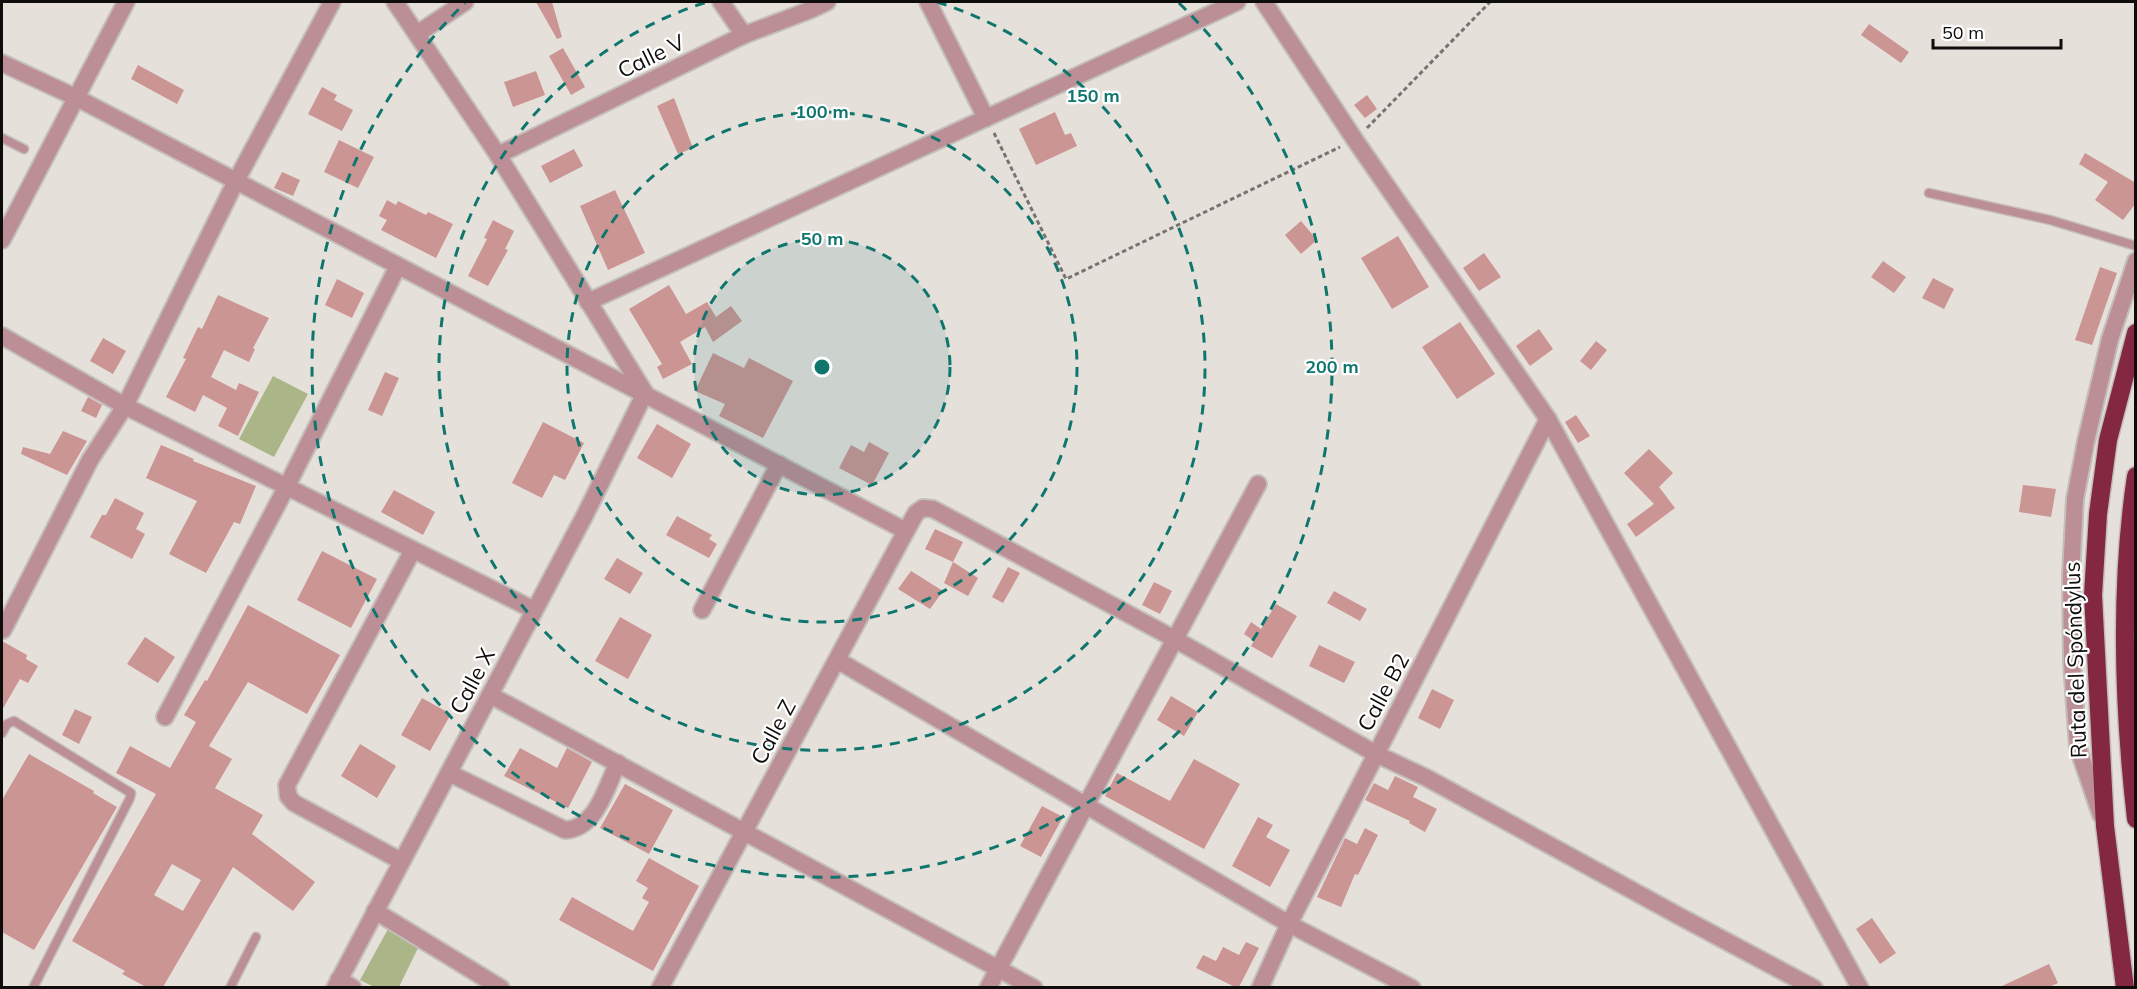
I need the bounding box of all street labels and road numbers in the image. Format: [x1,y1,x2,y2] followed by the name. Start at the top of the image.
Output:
[613,27,690,84] street label: Calle V
[2058,561,2092,759] street label: Ruta del Spóndylus
[443,643,501,719] street label: Calle X
[1351,648,1415,736] street label: Calle B2
[744,695,802,769] street label: Calle Z

